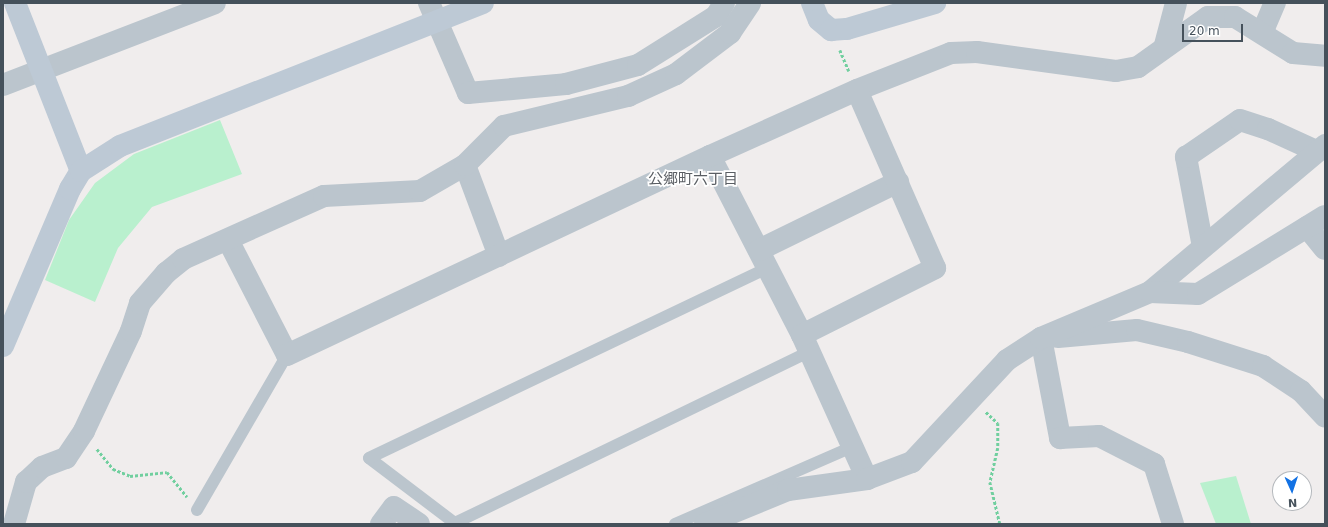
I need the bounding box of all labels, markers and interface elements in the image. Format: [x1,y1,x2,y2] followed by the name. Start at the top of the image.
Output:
[1184,16,1245,42] scale bar
[1189,24,1220,38] text: 20 m
[648,171,738,189] district label: 公郷町六丁目
[1272,471,1312,511] north arrow
[1288,496,1298,509] text: N

